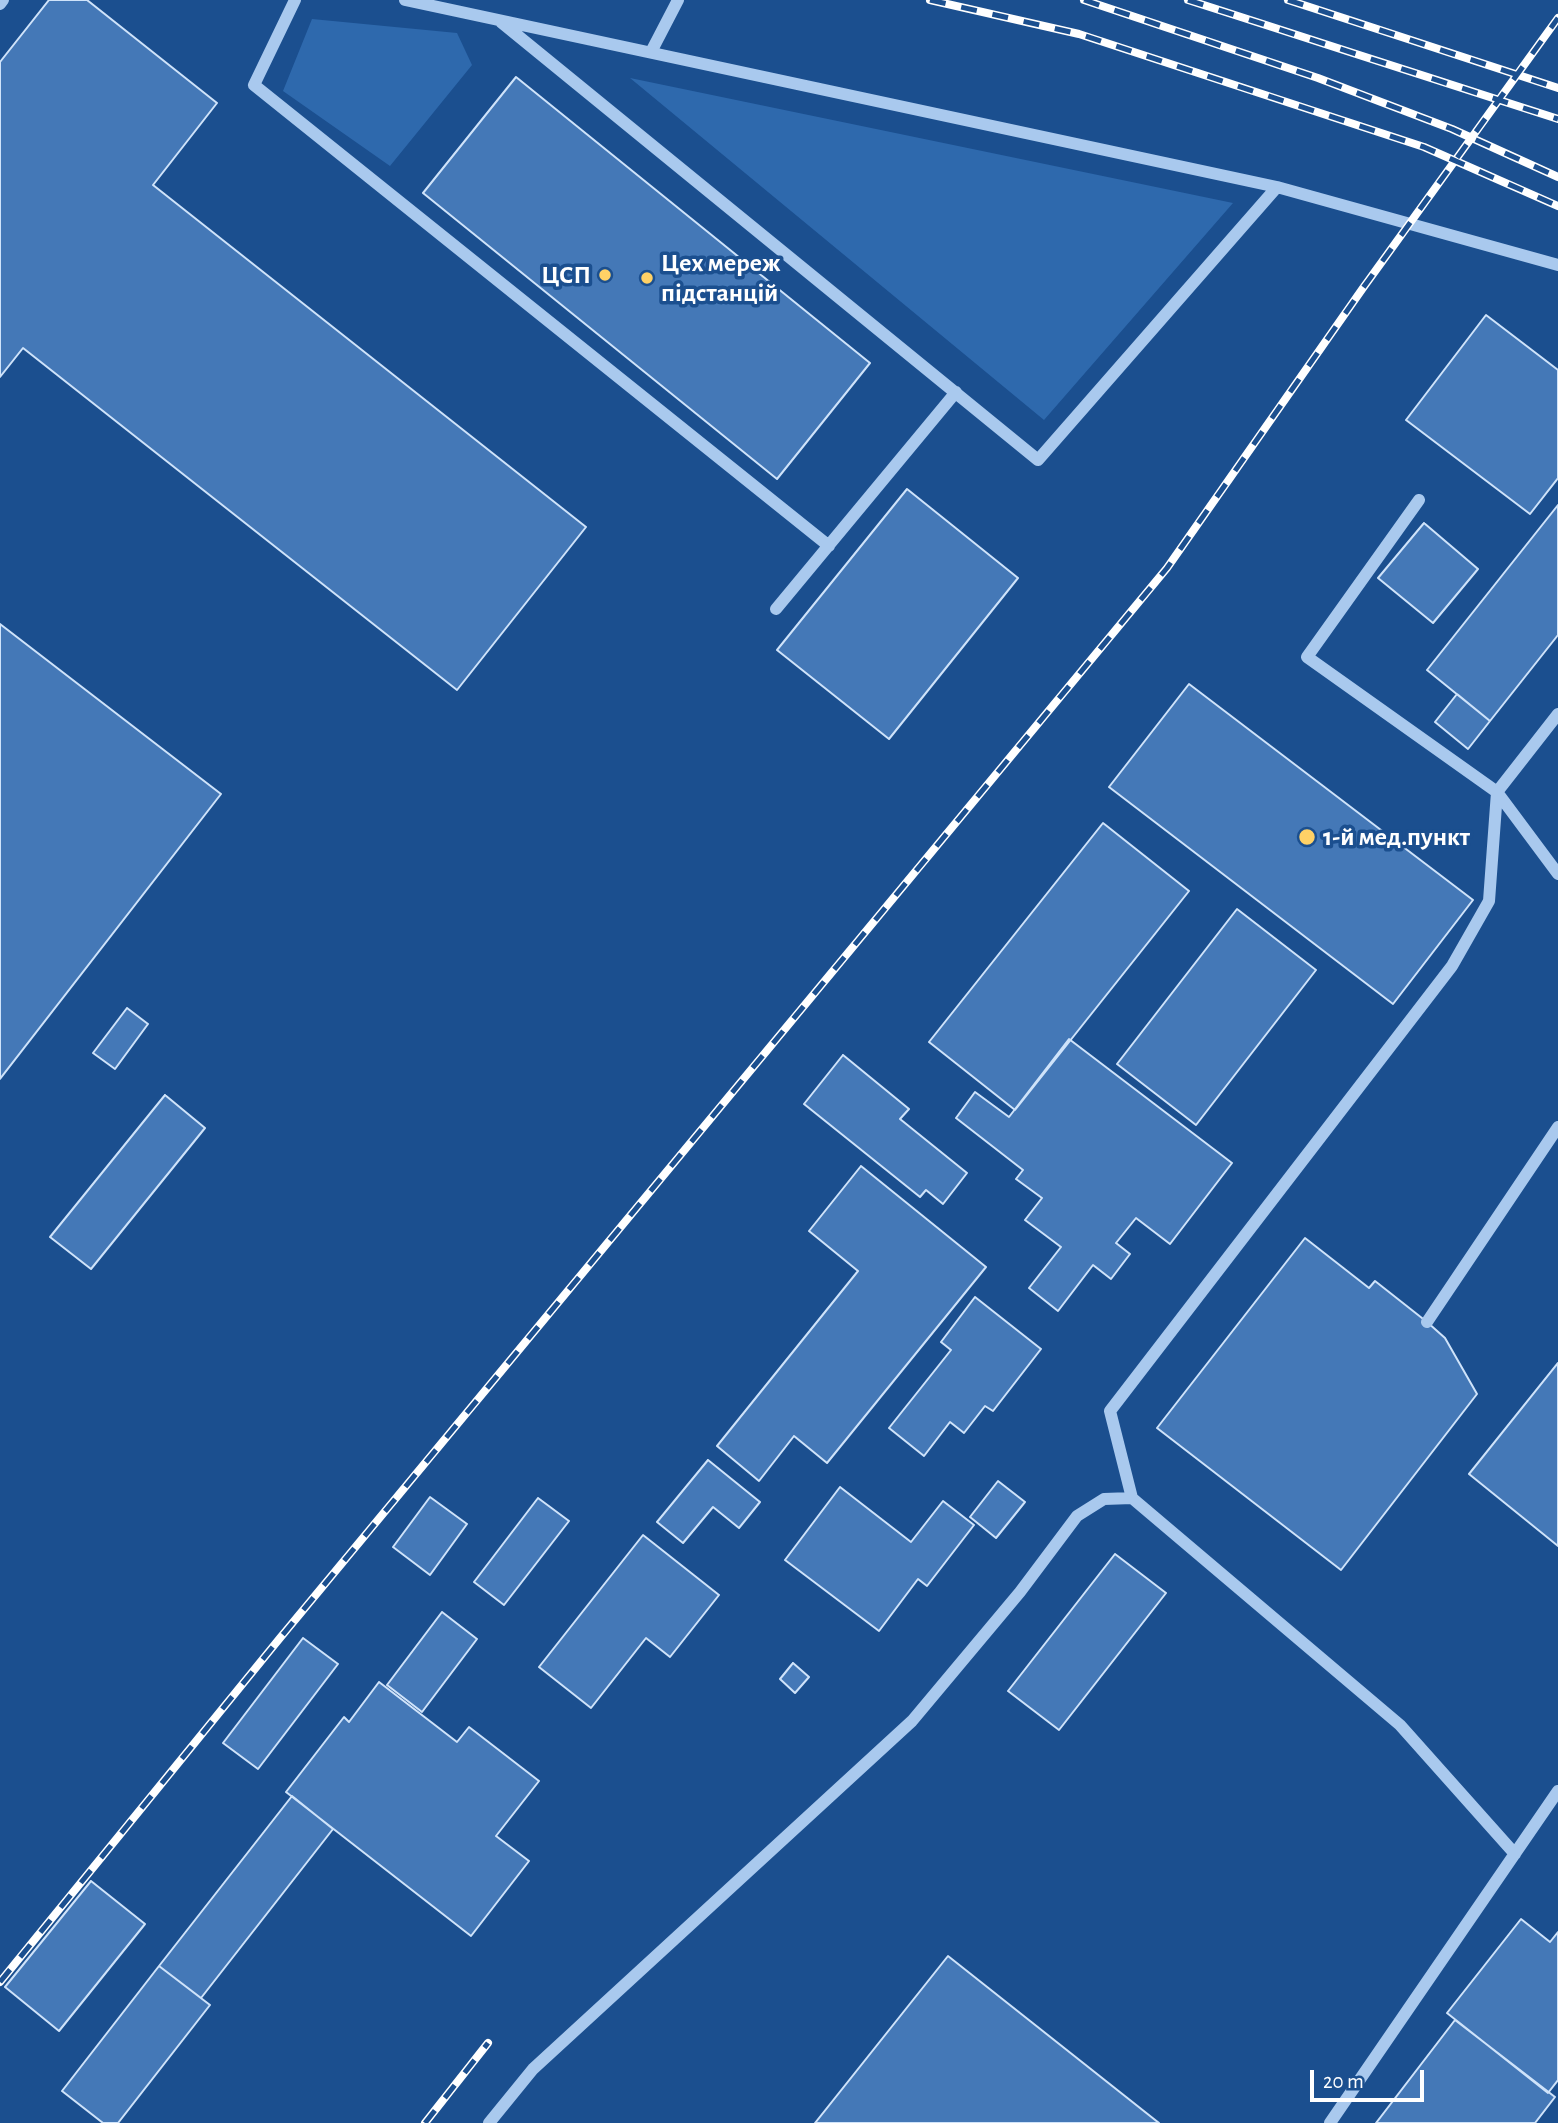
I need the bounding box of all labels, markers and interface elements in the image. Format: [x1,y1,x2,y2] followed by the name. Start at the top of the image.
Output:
[661,247,780,308] place label: Цех мереж підстанцій
[541,259,591,291] place label: ЦСП
[597,267,613,283] marker: ЦСП
[639,270,655,286] marker: Цех мереж підстанцій
[1323,821,1470,853] place label: 1-й мед.пункт
[1297,827,1317,847] marker: 1-й мед.пункт
[1313,2056,1427,2100] scale bar
[1323,2071,1364,2092] text: 20 m

